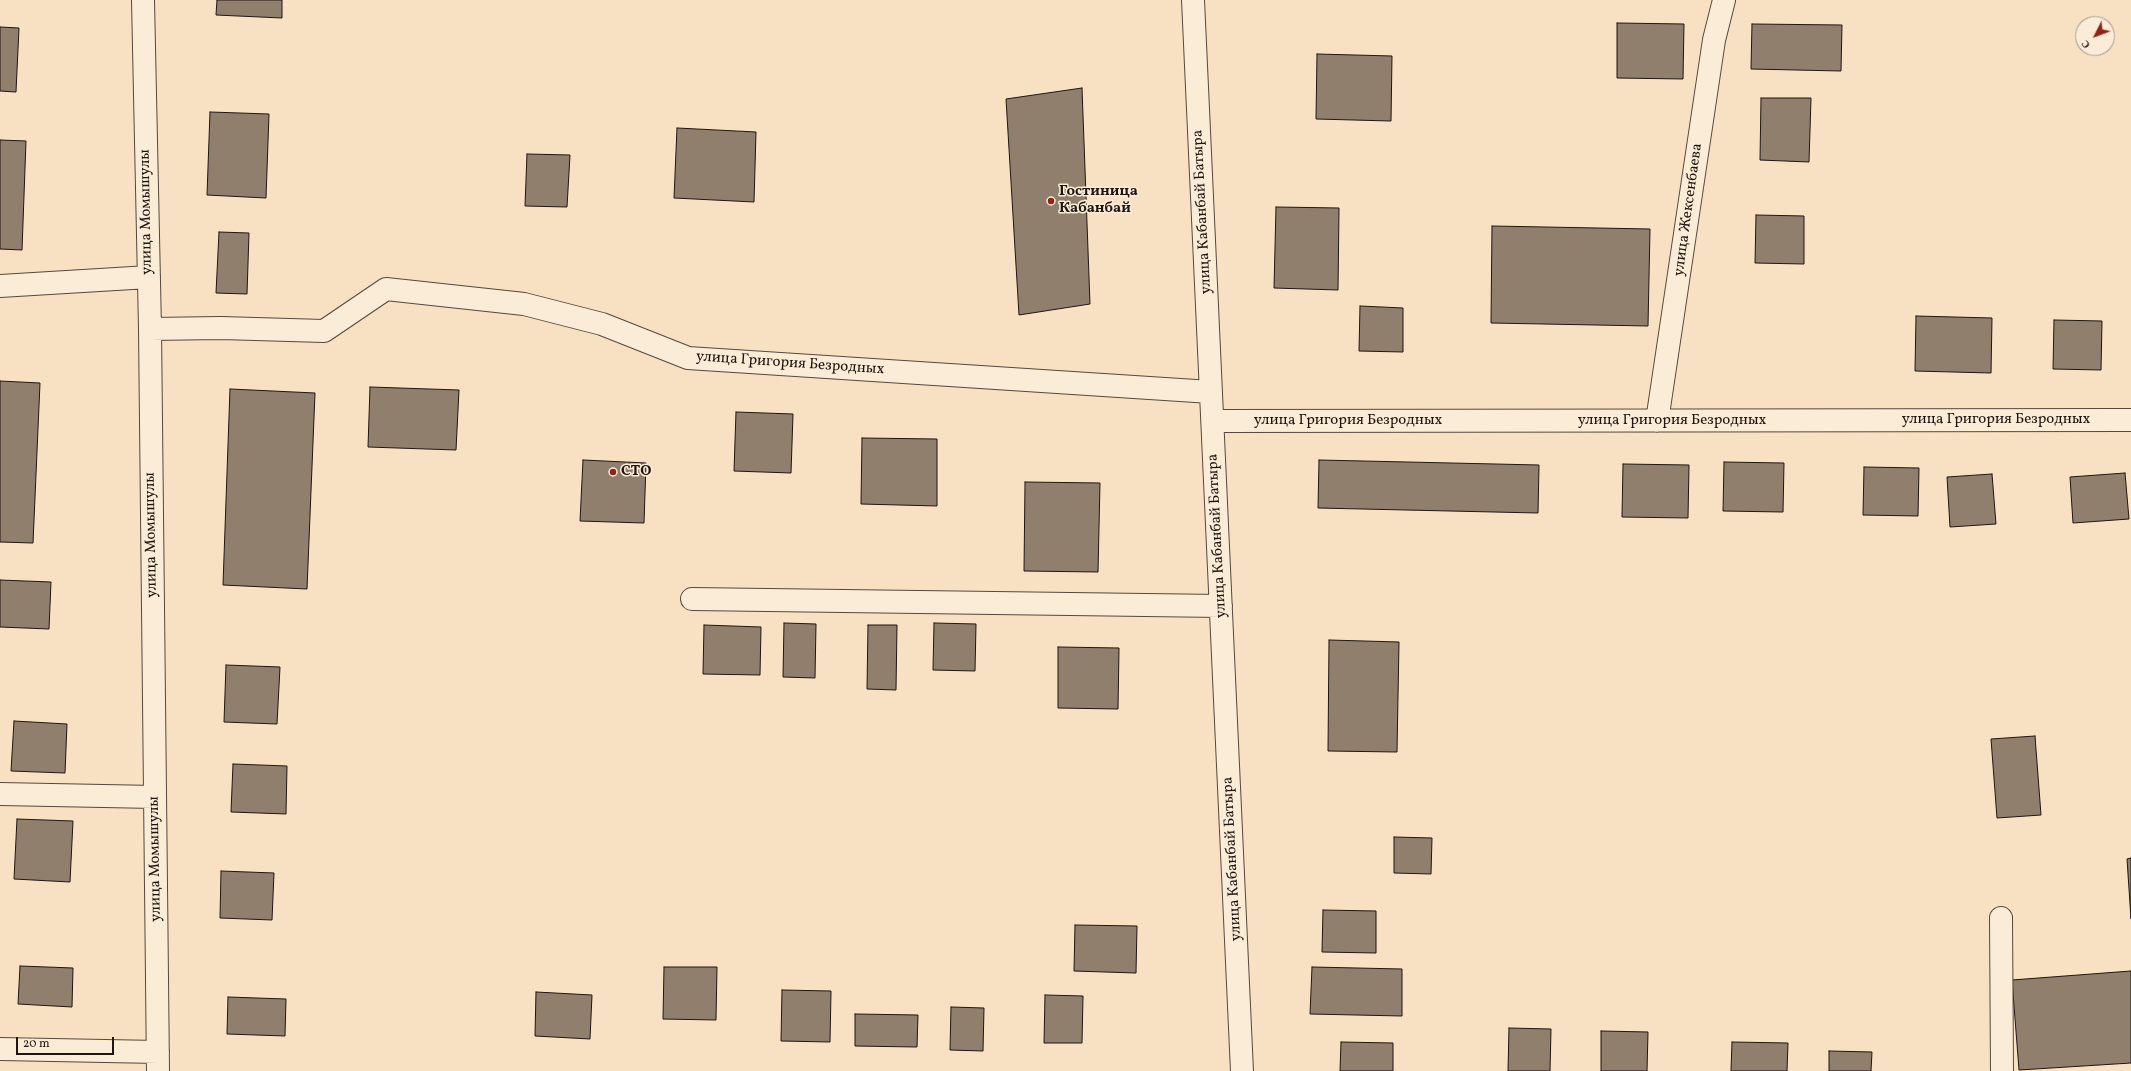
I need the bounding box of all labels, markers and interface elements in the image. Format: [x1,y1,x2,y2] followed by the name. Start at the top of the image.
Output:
[2075,16,2115,56] north arrow
[2079,36,2094,51] text: С
[1190,129,1216,295] street label: улица Кабанбай Батыра
[1671,142,1707,278] street label: улица Жексенбаева
[137,149,157,275] street label: улица Момышулы
[1059,183,1138,218] place label: Гостиница Кабанбай
[1046,196,1056,206] marker: Гостиница Кабанбай
[695,348,885,380] street label: улица Григория Безродных
[1902,411,2090,429] street label: улица Григория Безродных
[1254,412,1442,430] street label: улица Григория Безродных
[1578,412,1766,430] street label: улица Григория Безродных
[1205,453,1231,619] street label: улица Кабанбай Батыра
[621,463,651,481] place label: СТО
[608,467,618,477] marker: СТО
[142,472,162,598] street label: улица Момышулы
[1220,776,1246,942] street label: улица Кабанбай Батыра
[146,796,166,922] street label: улица Момышулы
[18,1029,116,1055] scale bar
[23,1036,50,1052] text: 20 m

